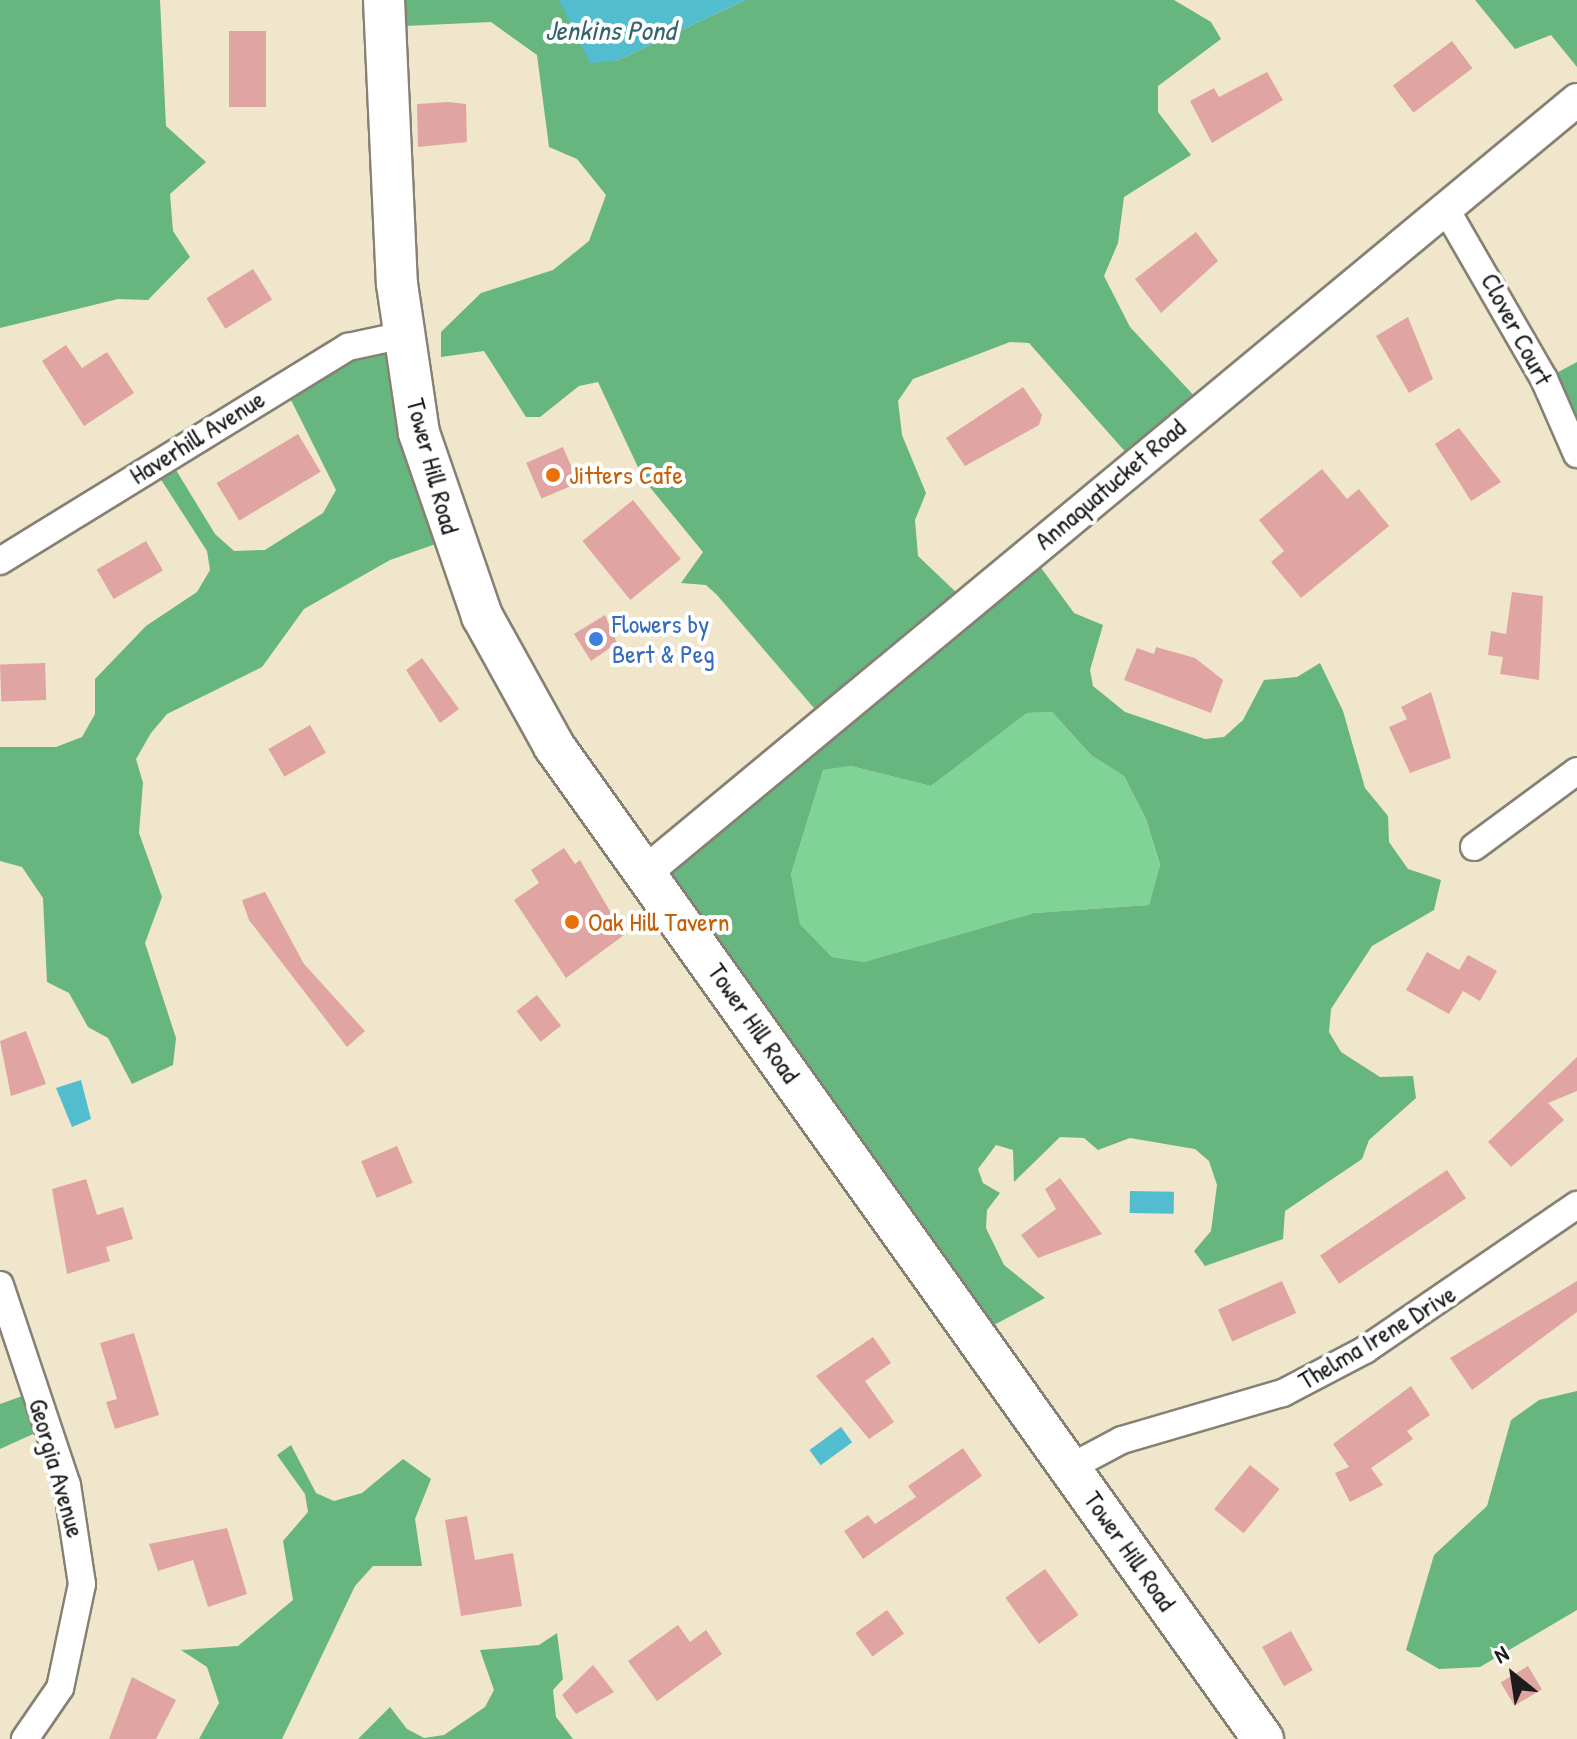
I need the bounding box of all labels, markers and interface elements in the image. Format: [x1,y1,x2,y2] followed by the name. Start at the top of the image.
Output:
[545,13,675,47] water label: Jenkins Pond
[1474,268,1560,390] street label: Clover Court
[124,383,270,491] street label: Haverhill Avenue
[400,395,466,537] street label: Tower Hill Road
[1028,412,1192,556] street label: Annaquatucket Road
[569,459,683,491] place label: Jitters Cafe
[544,466,562,484] marker: Jitters Cafe
[612,608,715,670] place label: Flowers by Bert & Peg
[587,630,605,648] marker: Flowers by Bert & Peg
[588,906,729,938] place label: Oak Hill Tavern
[563,913,581,931] marker: Oak Hill Tavern
[701,957,807,1089] street label: Tower Hill Road
[1293,1278,1461,1396] street label: Thelma Irene Drive
[22,1395,92,1541] street label: Georgia Avenue
[1077,1485,1183,1617] street label: Tower Hill Road
[1473,1635,1553,1715] north arrow
[1488,1638,1514,1670] text: N

